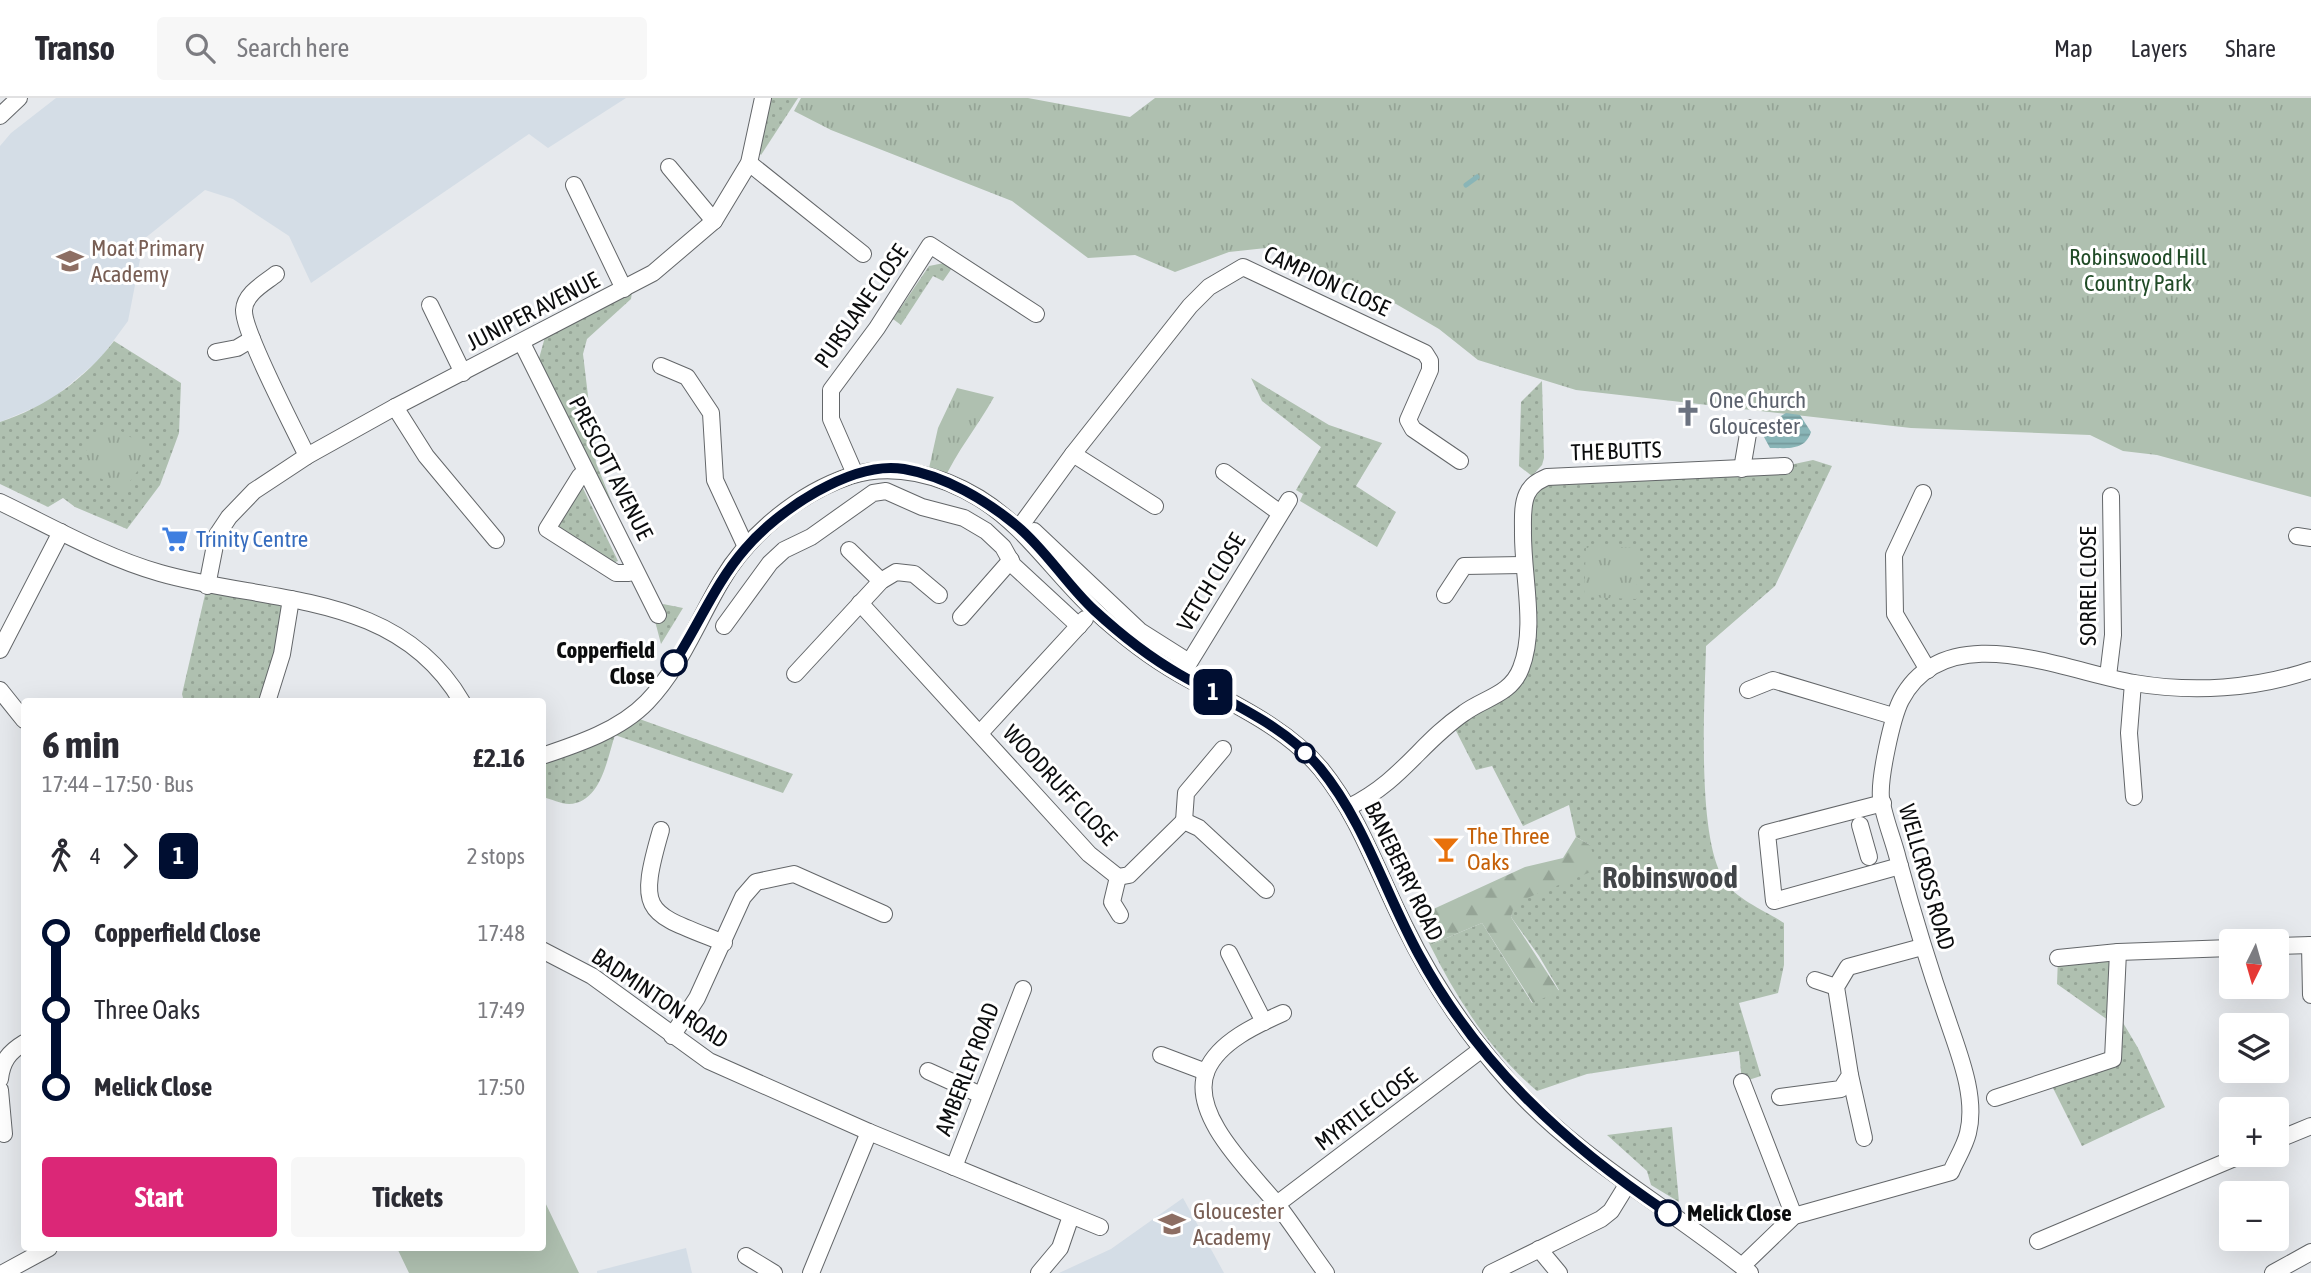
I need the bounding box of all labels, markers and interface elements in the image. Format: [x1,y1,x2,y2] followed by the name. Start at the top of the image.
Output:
[157,17,647,80] search box
[35,29,115,67] text: Transo
[181,29,219,67] icon: search
[237,33,349,63] text: Search here
[2054,35,2093,62] text: Map
[2131,35,2187,62] text: Layers
[2225,35,2276,62] text: Share
[91,235,205,287] place label: Moat Primary Academy
[809,239,913,373] street label: PURSLANE CLOSE
[1260,240,1394,322] street label: CAMPION CLOSE
[2069,244,2207,296] park label: Robinswood Hill Country Park
[55,246,85,276] school or university icon: Moat Primary Academy
[463,266,604,355] street label: JUNIPER AVENUE
[1709,387,1806,439] place label: One Church Gloucester
[564,392,658,544] street label: PRESCOTT AVENUE
[1673,398,1703,428] church icon: One Church Gloucester
[1570,436,1662,466] street label: THE BUTTS
[160,524,190,554] supermarket icon: Trinity Centre
[196,526,308,552] place label: Trinity Centre
[2075,526,2101,646] street label: SORREL CLOSE
[1172,528,1250,636] street label: VETCH CLOSE
[556,637,655,689] place label: Copperfield Close
[661,650,687,676] marker: Copperfield Close
[1190,669,1236,715] line badge: 1
[1207,678,1219,705] text: 1
[998,720,1122,851] street label: WOODRUFF CLOSE
[42,723,120,766] text: 6 min
[473,743,525,773] text: £2.16
[1295,743,1315,763] unlabelled marker
[42,771,194,797] text: 17:44 – 17:50 · Bus
[1359,797,1449,945] street label: BANEBERRY ROAD
[1894,801,1960,953] street label: WELLCROSS ROAD
[1467,823,1550,875] place label: The Three Oaks
[1431,834,1461,864] bar icon: The Three Oaks
[42,837,80,875] icon: walk
[111,837,149,875] icon: forward
[173,842,184,869] text: 1
[90,843,101,869] text: 4
[467,843,525,869] text: 2 stops
[1602,860,1738,894] district label: Robinswood
[94,918,261,948] text: Copperfield Close
[478,920,525,946] text: 17:48
[2219,929,2289,999] north arrow
[2219,929,2289,1251] map controls
[587,943,733,1053] street label: BADMINTON ROAD
[94,995,200,1025] text: Three Oaks
[478,997,525,1023] text: 17:49
[930,999,1004,1139] street label: AMBERLEY ROAD
[2219,1013,2289,1083] button: layers
[1310,1062,1422,1156] street label: MYRTLE CLOSE
[94,1072,212,1102] text: Melick Close
[478,1074,525,1100] text: 17:50
[2219,1097,2289,1167] button: +
[42,1157,277,1237] button: Start
[291,1157,525,1237] button: Tickets
[2219,1181,2289,1251] button: −
[1193,1198,1285,1250] place label: Gloucester Academy
[1655,1200,1681,1226] marker: Melick Close
[1687,1200,1792,1226] place label: Melick Close
[1157,1209,1187,1239] school or university icon: Gloucester Academy

